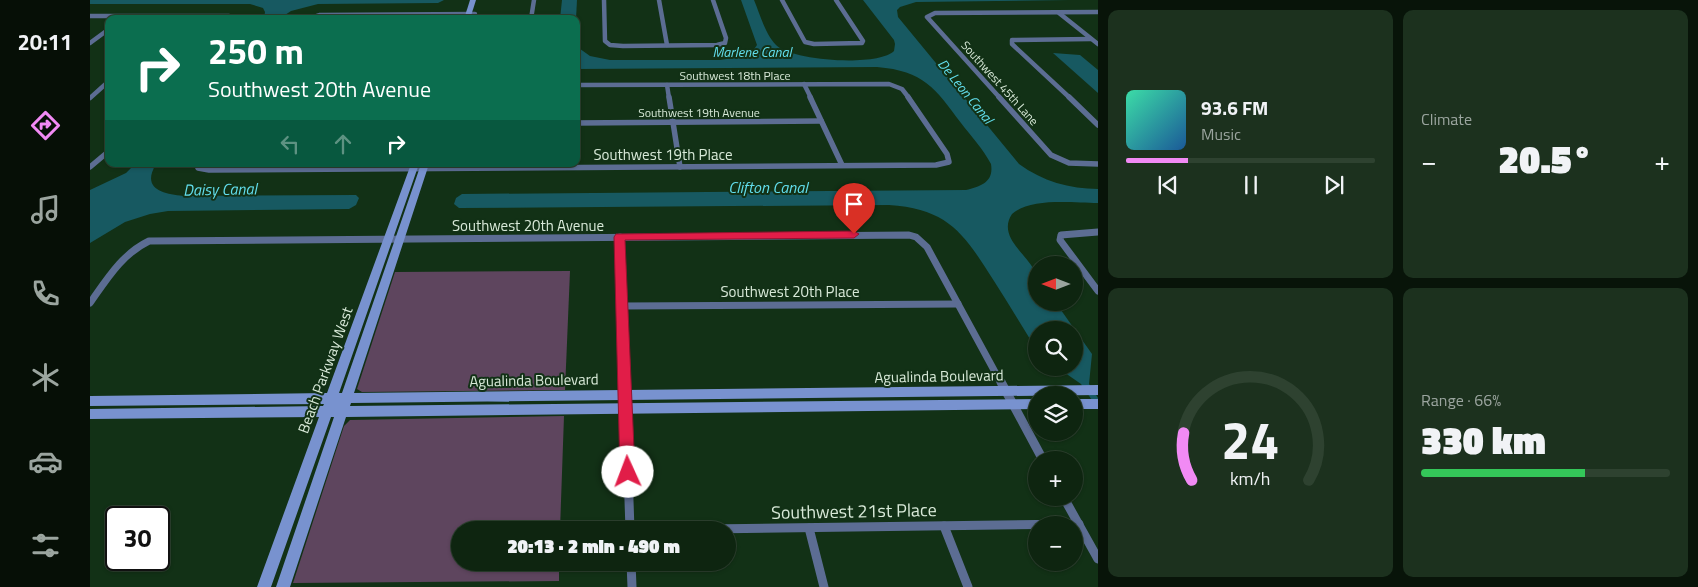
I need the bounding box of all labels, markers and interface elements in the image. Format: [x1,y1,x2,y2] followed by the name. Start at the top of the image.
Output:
[208,24,304,78] text: 250 m
[18,25,72,59] text: 20:11
[125,35,190,100] icon: right
[957,36,1043,130] street label: Southwest 45th Lane
[712,41,794,62] water label: Marlene Canal
[933,54,1000,130] water label: De Leon Canal
[679,66,791,85] street label: Southwest 18th Place
[208,72,431,106] text: Southwest 20th Avenue
[1201,93,1268,122] text: 93.6 FM
[638,103,760,122] street label: Southwest 19th Avenue
[1421,107,1472,131] text: Climate
[28,108,63,143] icon: directions
[1201,122,1241,146] text: Music
[276,130,304,158] icon: left
[329,130,357,158] icon: ahead
[382,130,410,158] icon: right
[1498,130,1593,188] text: 20.5°
[1421,139,1437,182] text: −
[1654,139,1670,182] text: +
[593,143,733,166] street label: Southwest 19th Place
[1154,171,1182,199] icon: previous
[1237,171,1265,199] icon: pause
[1320,171,1348,199] icon: next
[728,175,809,199] water label: Clifton Canal
[183,176,259,202] water label: Daisy Canal
[833,183,875,234] pin
[840,190,868,218] icon: arrive
[28,192,63,227] icon: music
[452,214,604,237] street label: Southwest 20th Avenue
[1028,256,1082,311] north arrow
[1028,256,1083,571] map controls
[28,276,63,311] icon: phone
[720,280,860,303] street label: Southwest 20th Place
[291,303,359,436] street label: Beach Parkway West
[1028,321,1083,376] button: search
[28,360,63,395] icon: climate
[874,363,1004,389] street label: Agualinda Boulevard
[469,367,599,393] street label: Agualinda Boulevard
[1028,386,1083,441] button: layers
[1421,388,1501,412] text: Range · 66%
[1221,400,1280,479] text: 24
[1421,411,1546,469] text: 330 km
[28,444,63,479] icon: car
[601,445,653,497] position arrow
[1028,451,1083,506] button: +
[1230,465,1271,492] text: km/h
[771,496,937,526] street label: Southwest 21st Place
[105,506,170,571] speed limit sign: 30
[1028,516,1083,571] button: −
[28,528,63,563] icon: filters
[507,531,680,560] text: 20:13 · 2 min · 490 m

